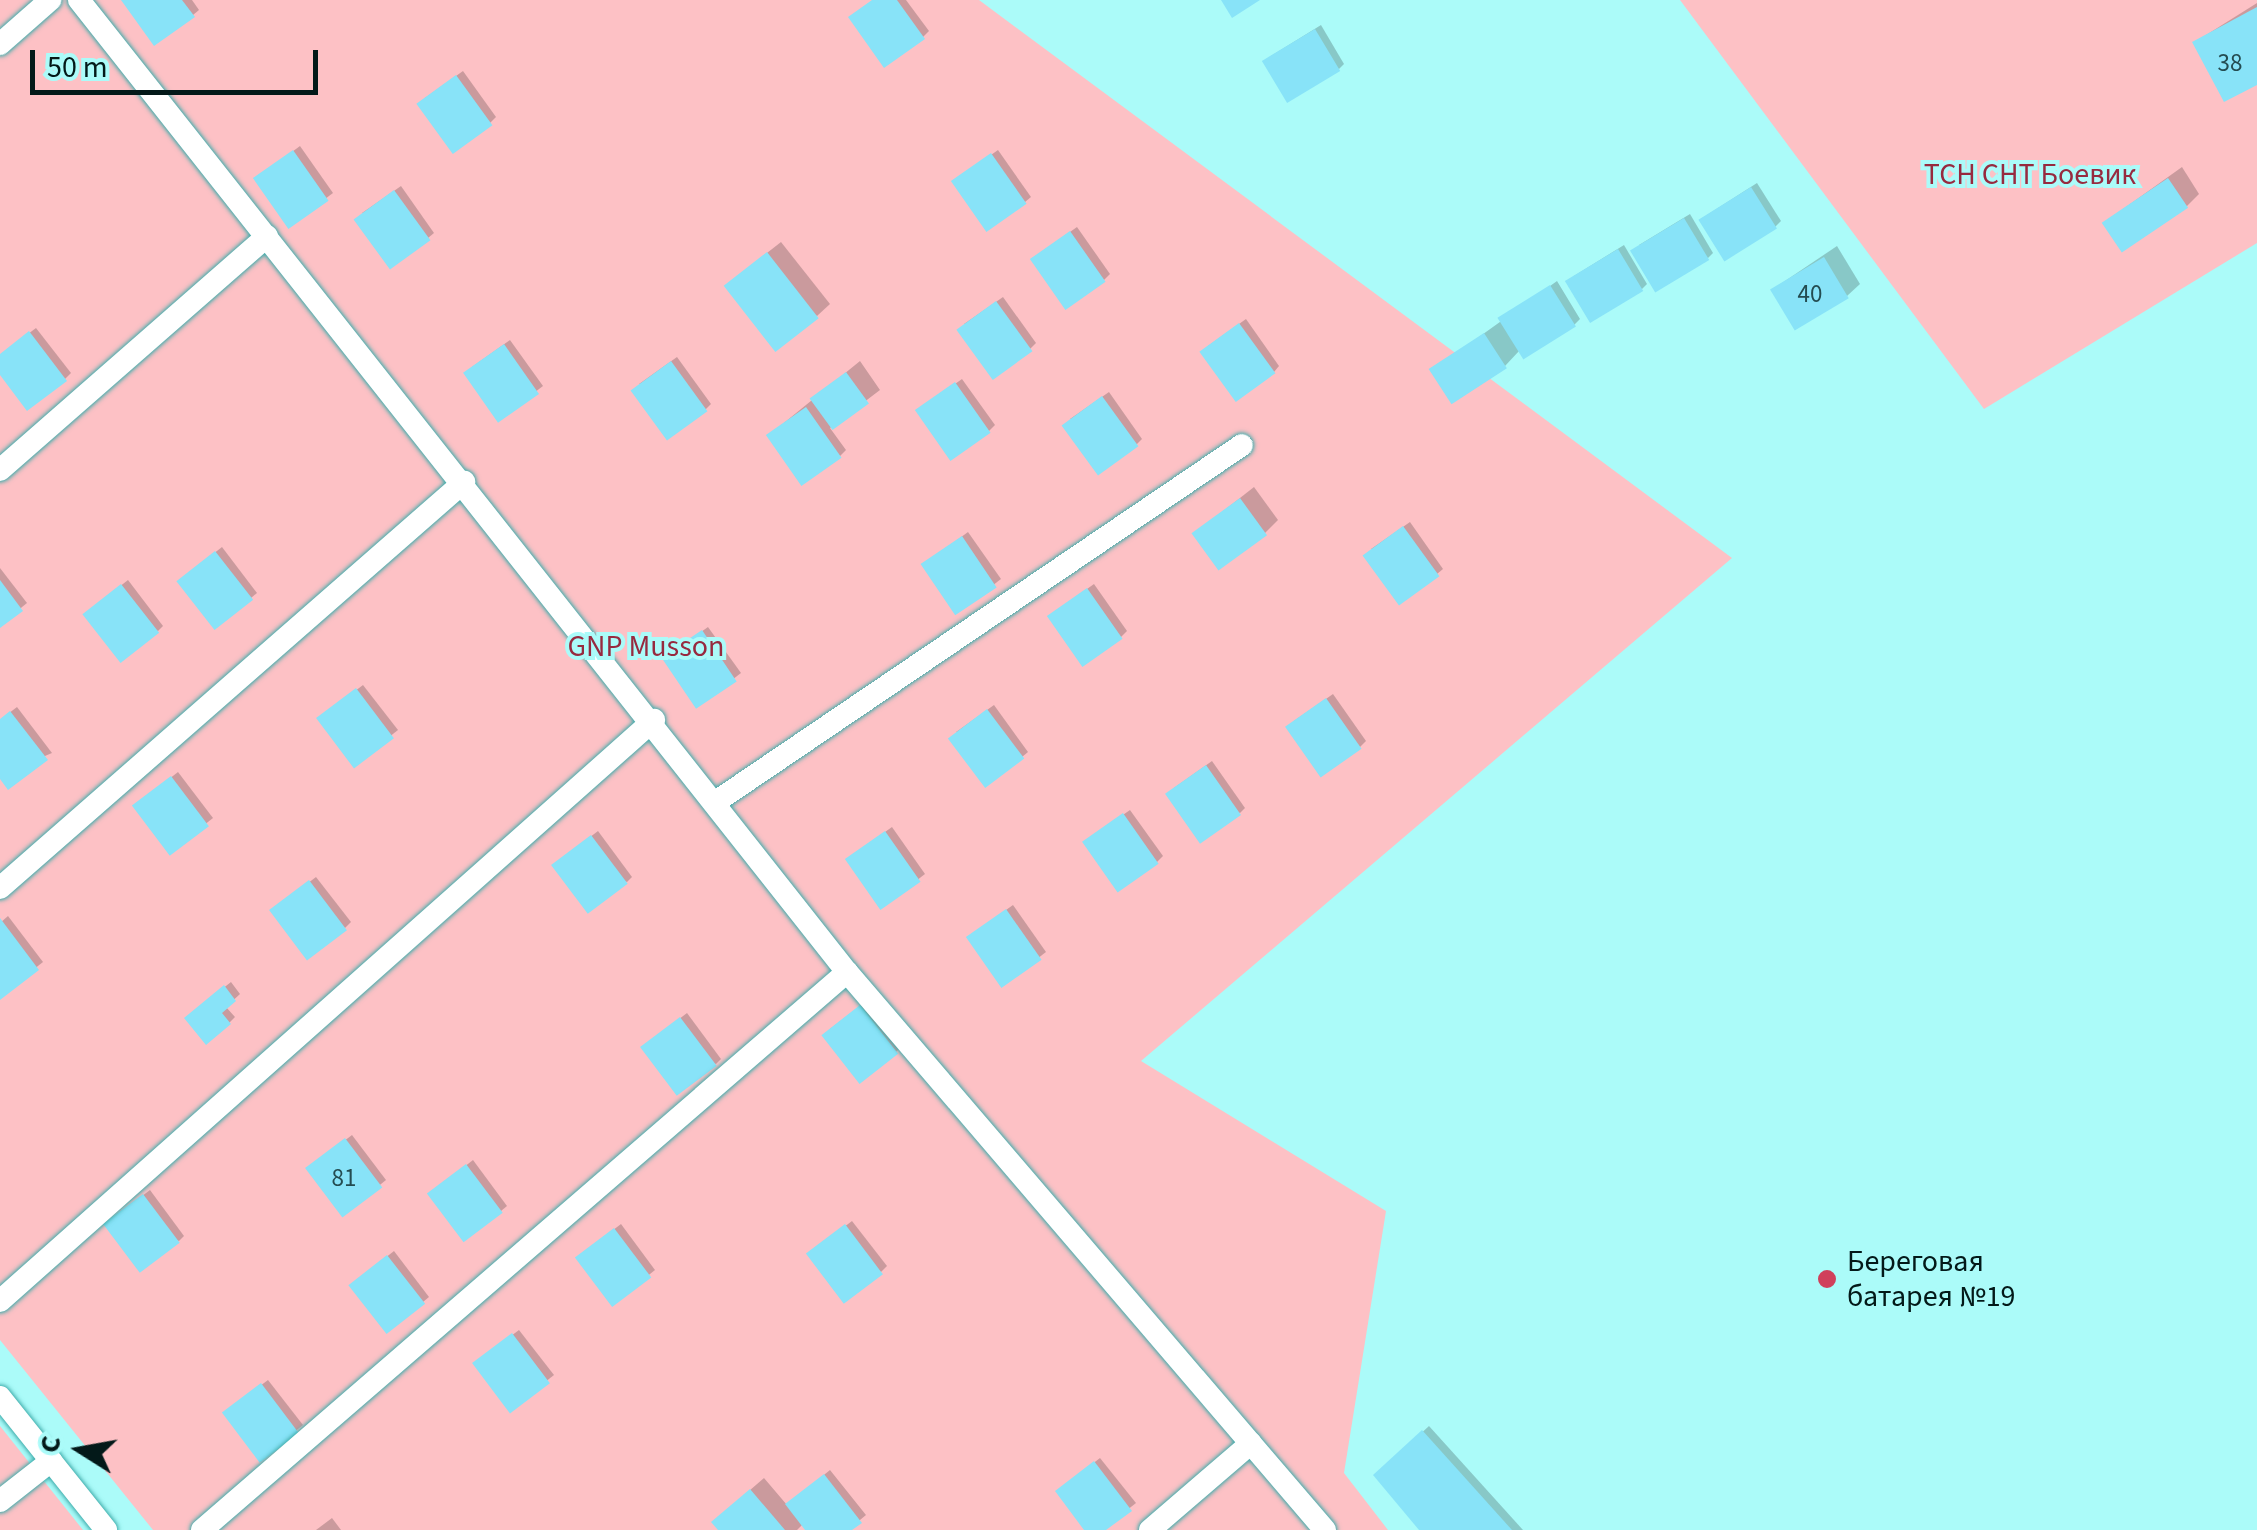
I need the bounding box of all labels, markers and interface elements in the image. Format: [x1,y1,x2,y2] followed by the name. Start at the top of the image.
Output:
[35,30,322,92] scale bar
[47,46,108,89] text: 50 m
[2218,48,2242,78] house number: 38
[1924,157,2136,193] park label: ТСН СНТ Боевик
[1798,279,1822,309] house number: 40
[568,629,724,665] park label: GNP Musson
[332,1163,356,1193] house number: 81
[1847,1244,2015,1314] place label: Береговая батарея №19
[1816,1268,1838,1290] marker: Береговая батарея №19
[30,1400,130,1500] north arrow
[29,1432,72,1456] text: С

